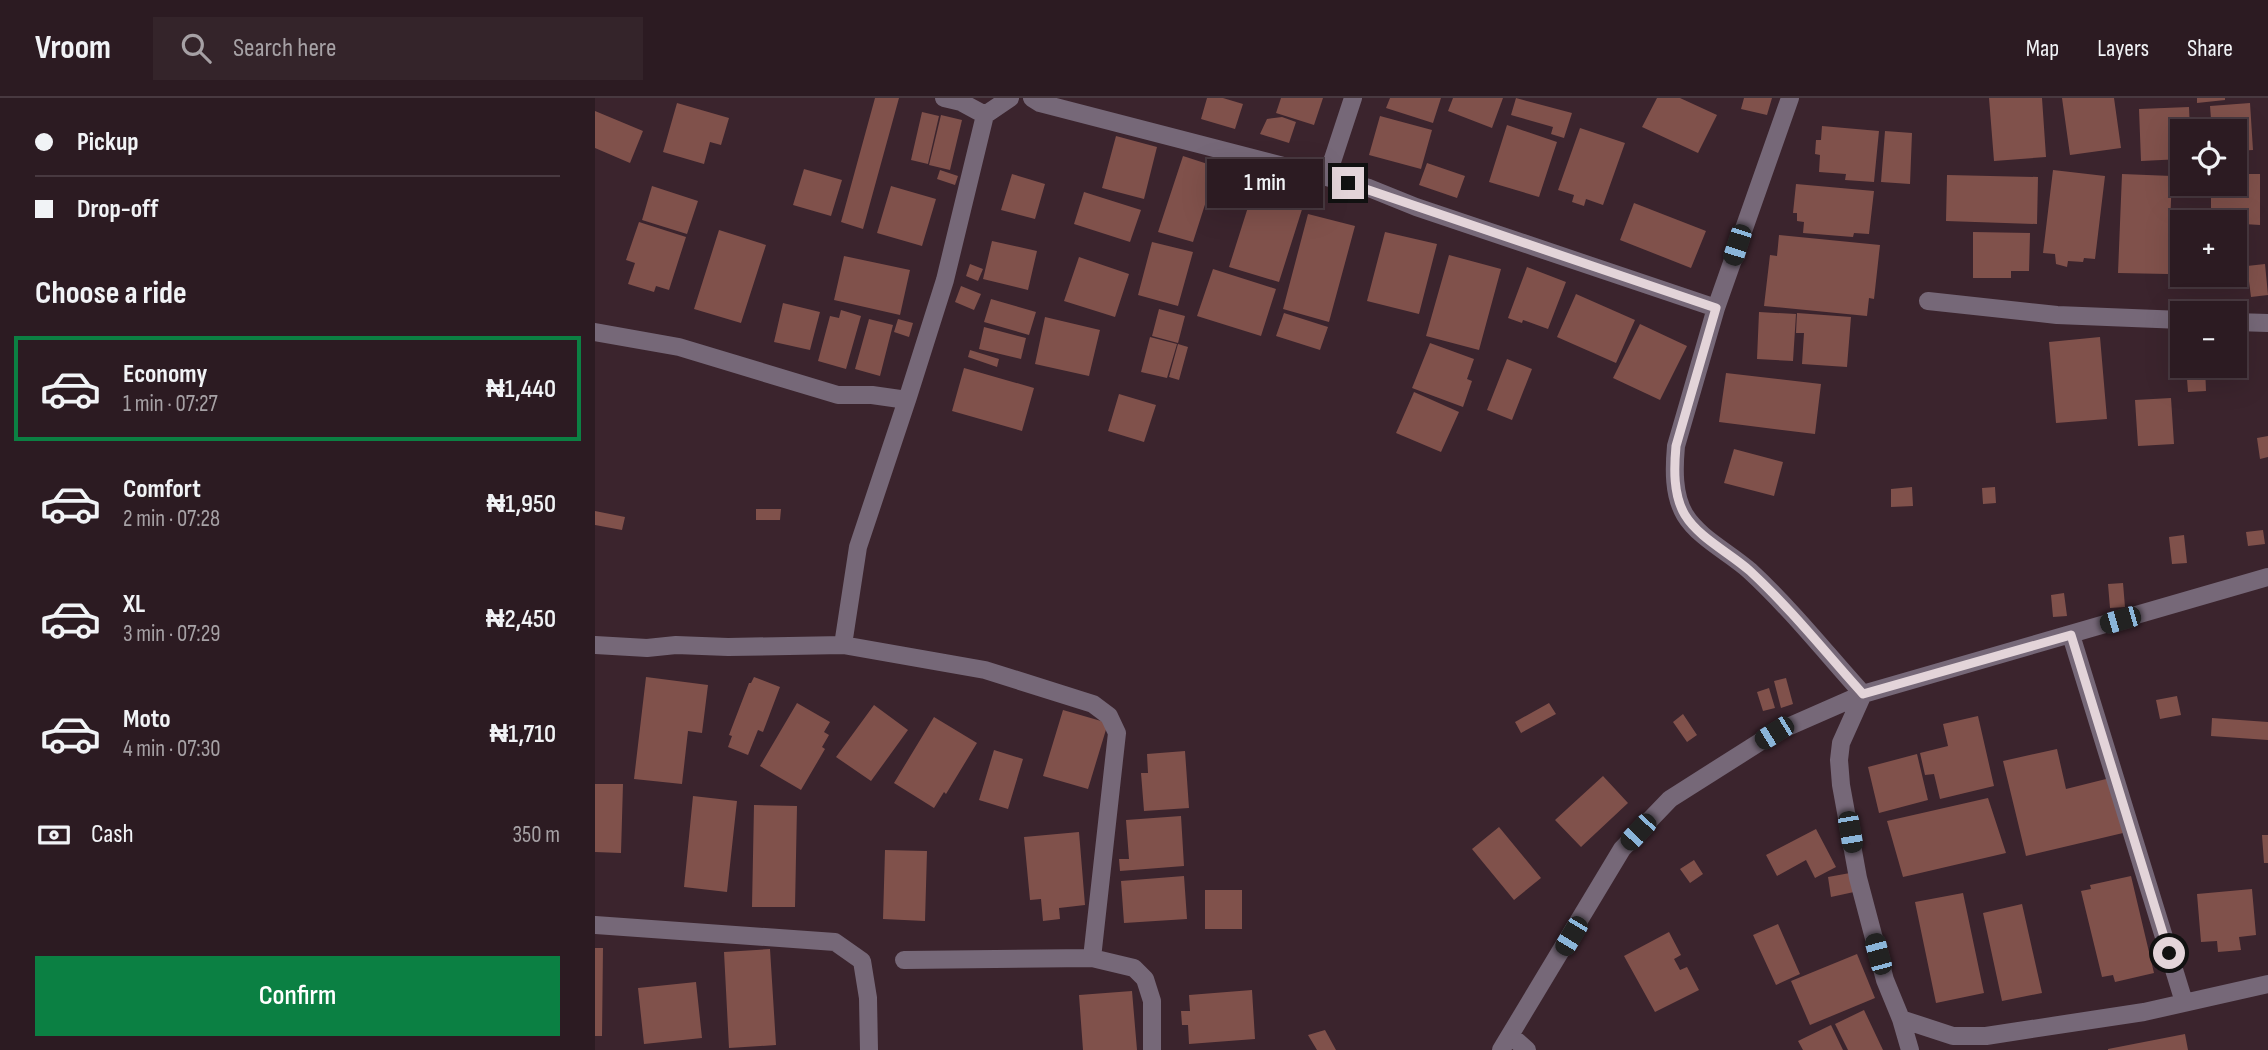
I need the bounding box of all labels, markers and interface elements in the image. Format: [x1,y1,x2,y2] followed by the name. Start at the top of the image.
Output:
[153,17,643,80] search box
[35,28,111,68] text: Vroom
[177,29,215,67] icon: search
[233,33,336,64] text: Search here
[2026,34,2059,63] text: Map
[2097,34,2149,63] text: Layers
[2187,34,2233,63] text: Share
[2170,119,2247,378] map controls
[2170,119,2247,196] button: locate
[77,127,139,158] text: Pickup
[1208,158,1323,208] callout: 1 min
[1332,167,1364,199] route end
[1244,169,1286,197] text: 1 min
[77,194,158,225] text: Drop-off
[2170,210,2247,287] button: +
[1721,222,1754,268] car
[35,274,187,313] text: Choose a ride
[2170,301,2247,378] button: −
[39,357,102,420] icon: car
[123,359,207,390] text: Economy
[486,374,556,405] text: ₦1,440
[123,390,218,418] text: 1 min · 07:27
[39,472,102,535] icon: car
[123,474,201,505] text: Comfort
[487,489,556,520] text: ₦1,950
[123,505,220,533] text: 2 min · 07:28
[39,587,102,650] icon: car
[123,589,145,620] text: XL
[486,604,556,635] text: ₦2,450
[2097,604,2144,636] car
[123,620,220,648] text: 3 min · 07:29
[39,702,102,765] icon: car
[123,704,171,735] text: Moto
[1751,713,1798,753] car
[489,719,556,750] text: ₦1,710
[123,735,221,763] text: 4 min · 07:30
[1616,809,1661,855] car
[1837,809,1864,855] car
[35,816,73,854] icon: cash
[91,819,134,850] text: Cash
[512,821,560,849] text: 350 m
[1552,913,1591,959] car
[1863,931,1894,977] car
[2153,937,2185,969] route start
[35,956,560,1036] button: Confirm

